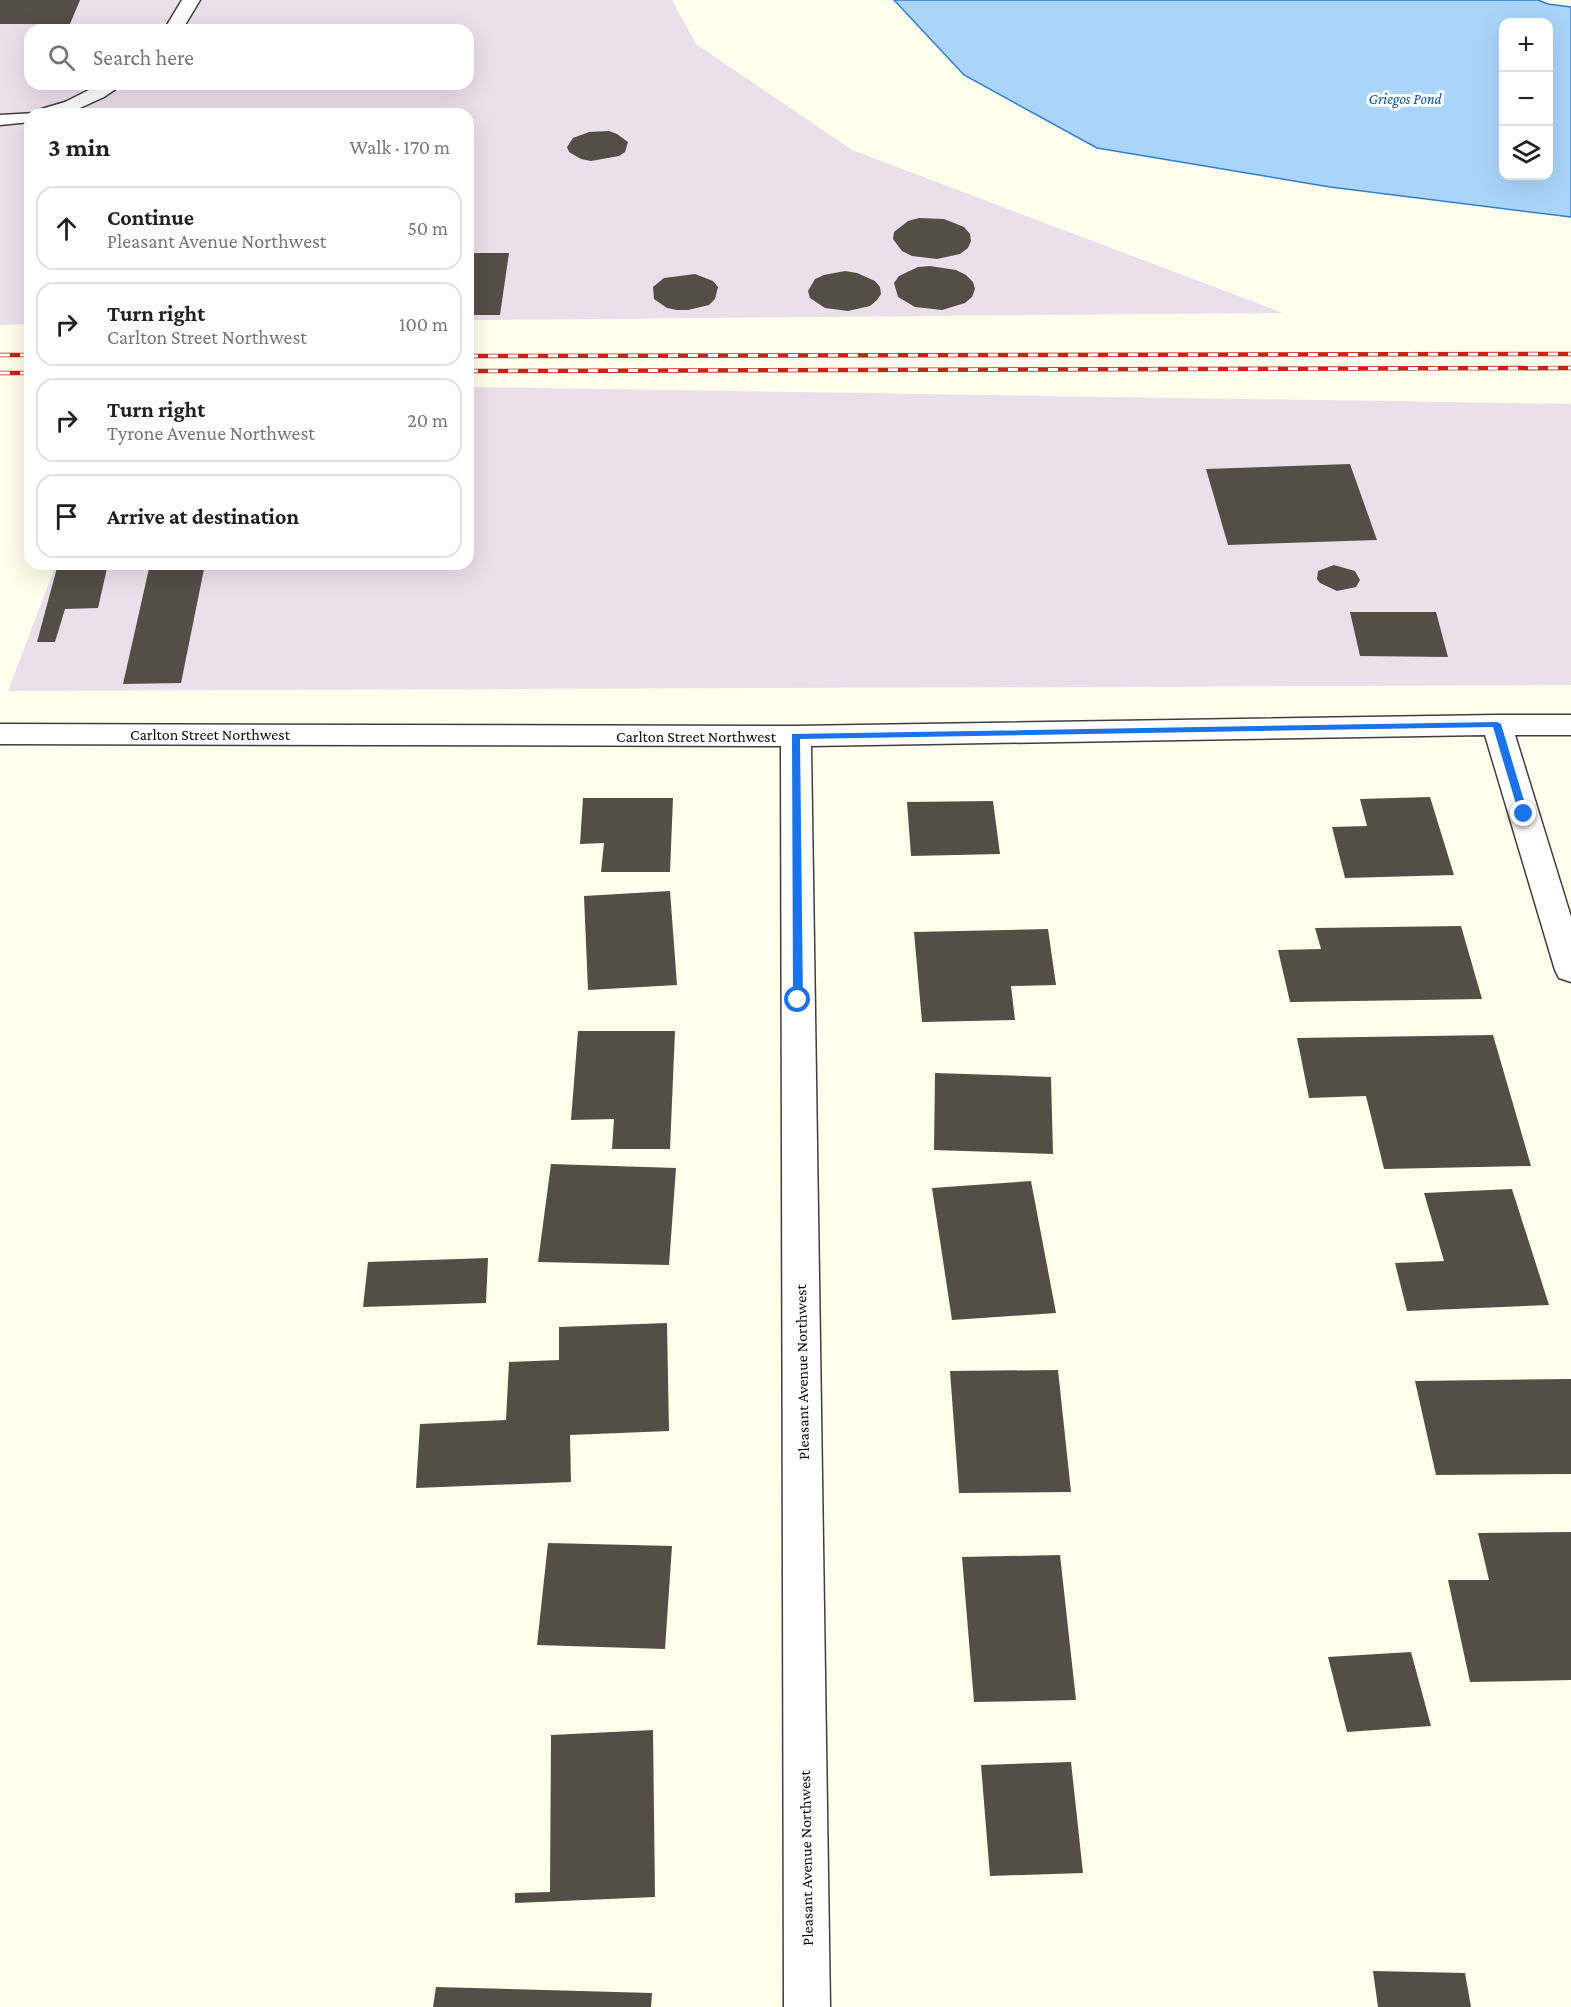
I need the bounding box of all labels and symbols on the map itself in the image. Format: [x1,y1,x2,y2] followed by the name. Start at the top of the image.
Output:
[1368,91,1443,108] water label: Griegos Pond
[130,726,291,743] street label: Carlton Street Northwest
[616,728,777,745] street label: Carlton Street Northwest
[1510,800,1536,826] route end
[784,986,810,1012] route start
[792,1283,812,1460] street label: Pleasant Avenue Northwest
[796,1769,816,1946] street label: Pleasant Avenue Northwest

